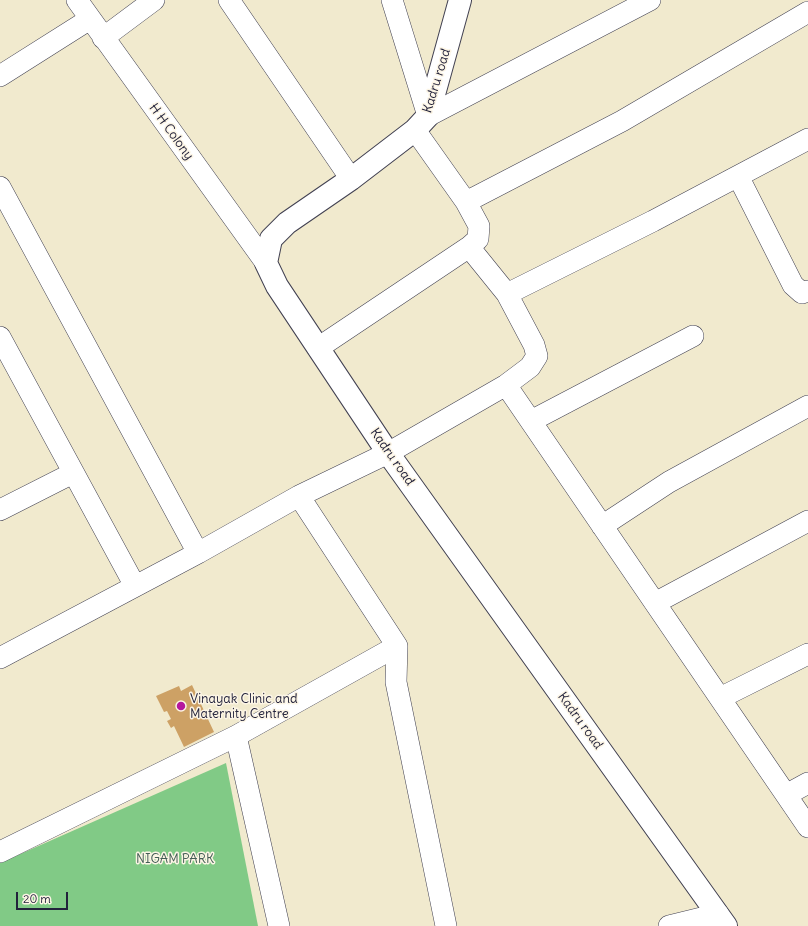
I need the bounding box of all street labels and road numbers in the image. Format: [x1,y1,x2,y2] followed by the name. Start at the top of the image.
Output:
[420,47,454,115] street label: Kadru road
[145,101,197,163] street label: H H Colony
[367,425,417,489] street label: Kadru road
[554,690,606,752] street label: Kadru road

